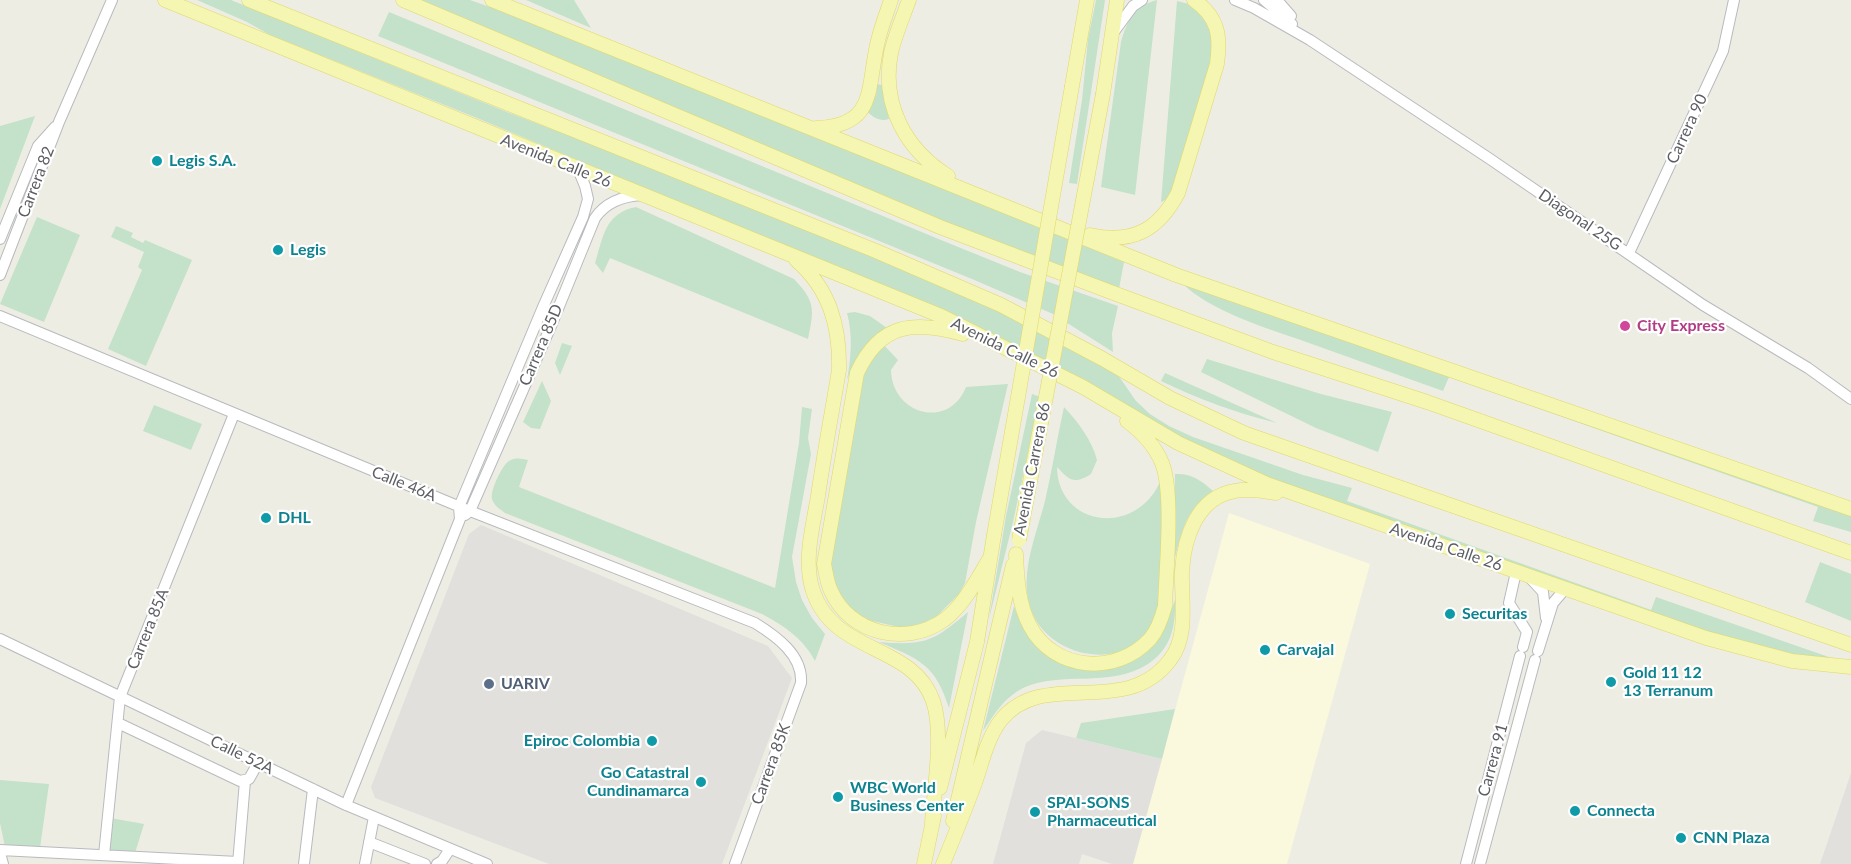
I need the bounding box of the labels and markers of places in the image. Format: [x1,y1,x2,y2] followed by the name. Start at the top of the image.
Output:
[169,151,236,171] place label: Legis S.A.
[150,154,164,168] marker: Legis S.A.
[290,240,326,260] place label: Legis
[271,243,285,257] marker: Legis
[1637,316,1725,336] place label: City Express
[1618,319,1632,333] marker: City Express
[278,508,311,528] place label: DHL
[259,511,273,525] marker: DHL
[1462,604,1527,624] place label: Securitas
[1443,607,1457,621] marker: Securitas
[1277,640,1334,660] place label: Carvajal
[1258,643,1272,657] marker: Carvajal
[1623,663,1713,701] place label: Gold 11 12 13 Terranum
[501,674,550,694] place label: UARIV
[1604,675,1618,689] marker: Gold 11 12 13 Terranum
[482,677,496,691] marker: UARIV
[524,731,640,751] place label: Epiroc Colombia
[645,734,659,748] marker: Epiroc Colombia
[587,763,689,801] place label: Go Catastral Cundinamarca
[694,775,708,789] marker: Go Catastral Cundinamarca
[850,778,964,816] place label: WBC World Business Center
[831,790,845,804] marker: WBC World Business Center
[1047,793,1157,831] place label: SPAI-SONS Pharmaceutical
[1587,801,1655,821] place label: Connecta
[1568,804,1582,818] marker: Connecta
[1028,805,1042,819] marker: SPAI-SONS Pharmaceutical
[1693,828,1770,848] place label: CNN Plaza
[1674,831,1688,845] marker: CNN Plaza

